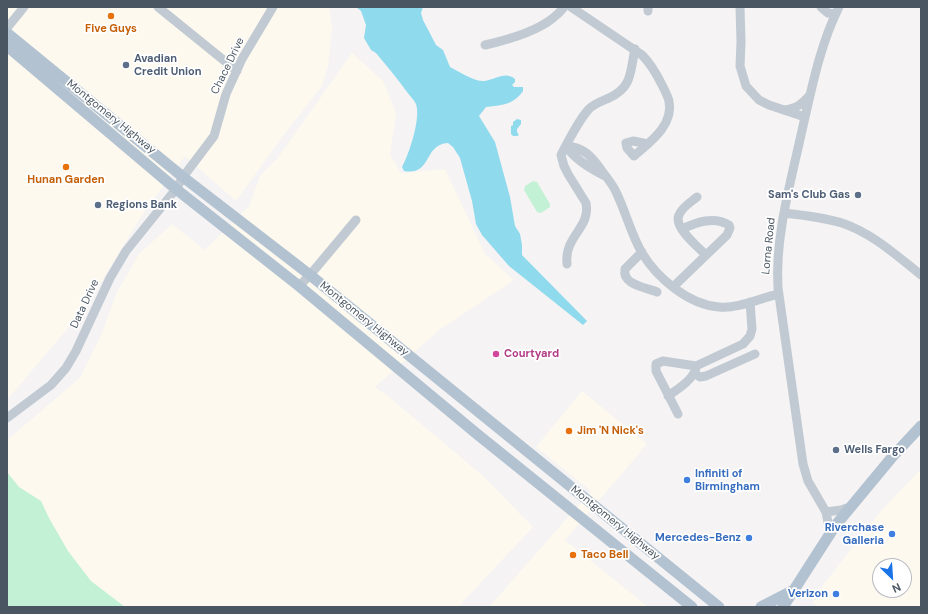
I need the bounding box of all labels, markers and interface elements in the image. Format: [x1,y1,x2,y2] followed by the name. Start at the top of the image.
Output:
[106,11,116,21] marker: Five Guys
[85,22,137,36] place label: Five Guys
[209,35,247,97] street label: Chace Drive
[134,52,202,78] place label: Avadian Credit Union
[121,60,131,70] marker: Avadian Credit Union
[64,77,158,157] street label: Montgomery Highway
[61,162,71,172] marker: Hunan Garden
[27,173,105,187] place label: Hunan Garden
[768,188,850,202] place label: Sam's Club Gas
[853,190,863,200] marker: Sam's Club Gas
[106,198,177,212] place label: Regions Bank
[93,200,103,210] marker: Regions Bank
[759,217,779,275] street label: Lorna Road
[68,277,102,331] street label: Data Drive
[317,279,411,359] street label: Montgomery Highway
[504,347,559,361] place label: Courtyard
[491,349,501,359] marker: Courtyard
[577,424,644,438] place label: Jim 'N Nick's
[564,426,574,436] marker: Jim 'N Nick's
[844,443,905,457] place label: Wells Fargo
[831,445,841,455] marker: Wells Fargo
[695,467,760,493] place label: Infiniti of Birmingham
[682,475,692,485] marker: Infiniti of Birmingham
[568,483,662,563] street label: Montgomery Highway
[825,521,884,547] place label: Riverchase Galleria
[887,529,897,539] marker: Riverchase Galleria
[655,531,741,545] place label: Mercedes-Benz
[744,533,754,543] marker: Mercedes-Benz
[581,548,629,562] place label: Taco Bell
[568,550,578,560] marker: Taco Bell
[872,558,912,598] north arrow
[890,580,903,596] text: N
[788,587,828,601] place label: Verizon
[831,589,841,599] marker: Verizon

